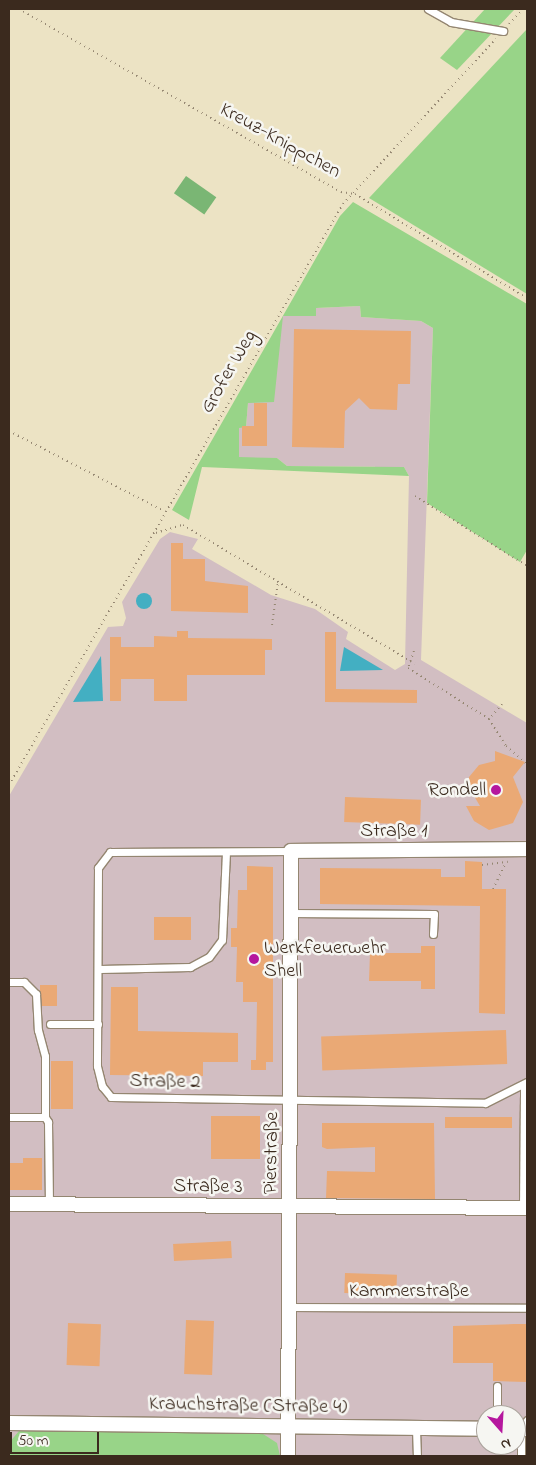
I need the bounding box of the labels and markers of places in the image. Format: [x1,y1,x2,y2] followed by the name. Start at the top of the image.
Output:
[428,778,486,802] place label: Rondell
[490,784,502,796] marker: Rondell
[264,936,386,983] place label: Werkfeuerwehr Shell
[248,953,260,965] marker: Werkfeuerwehr Shell

